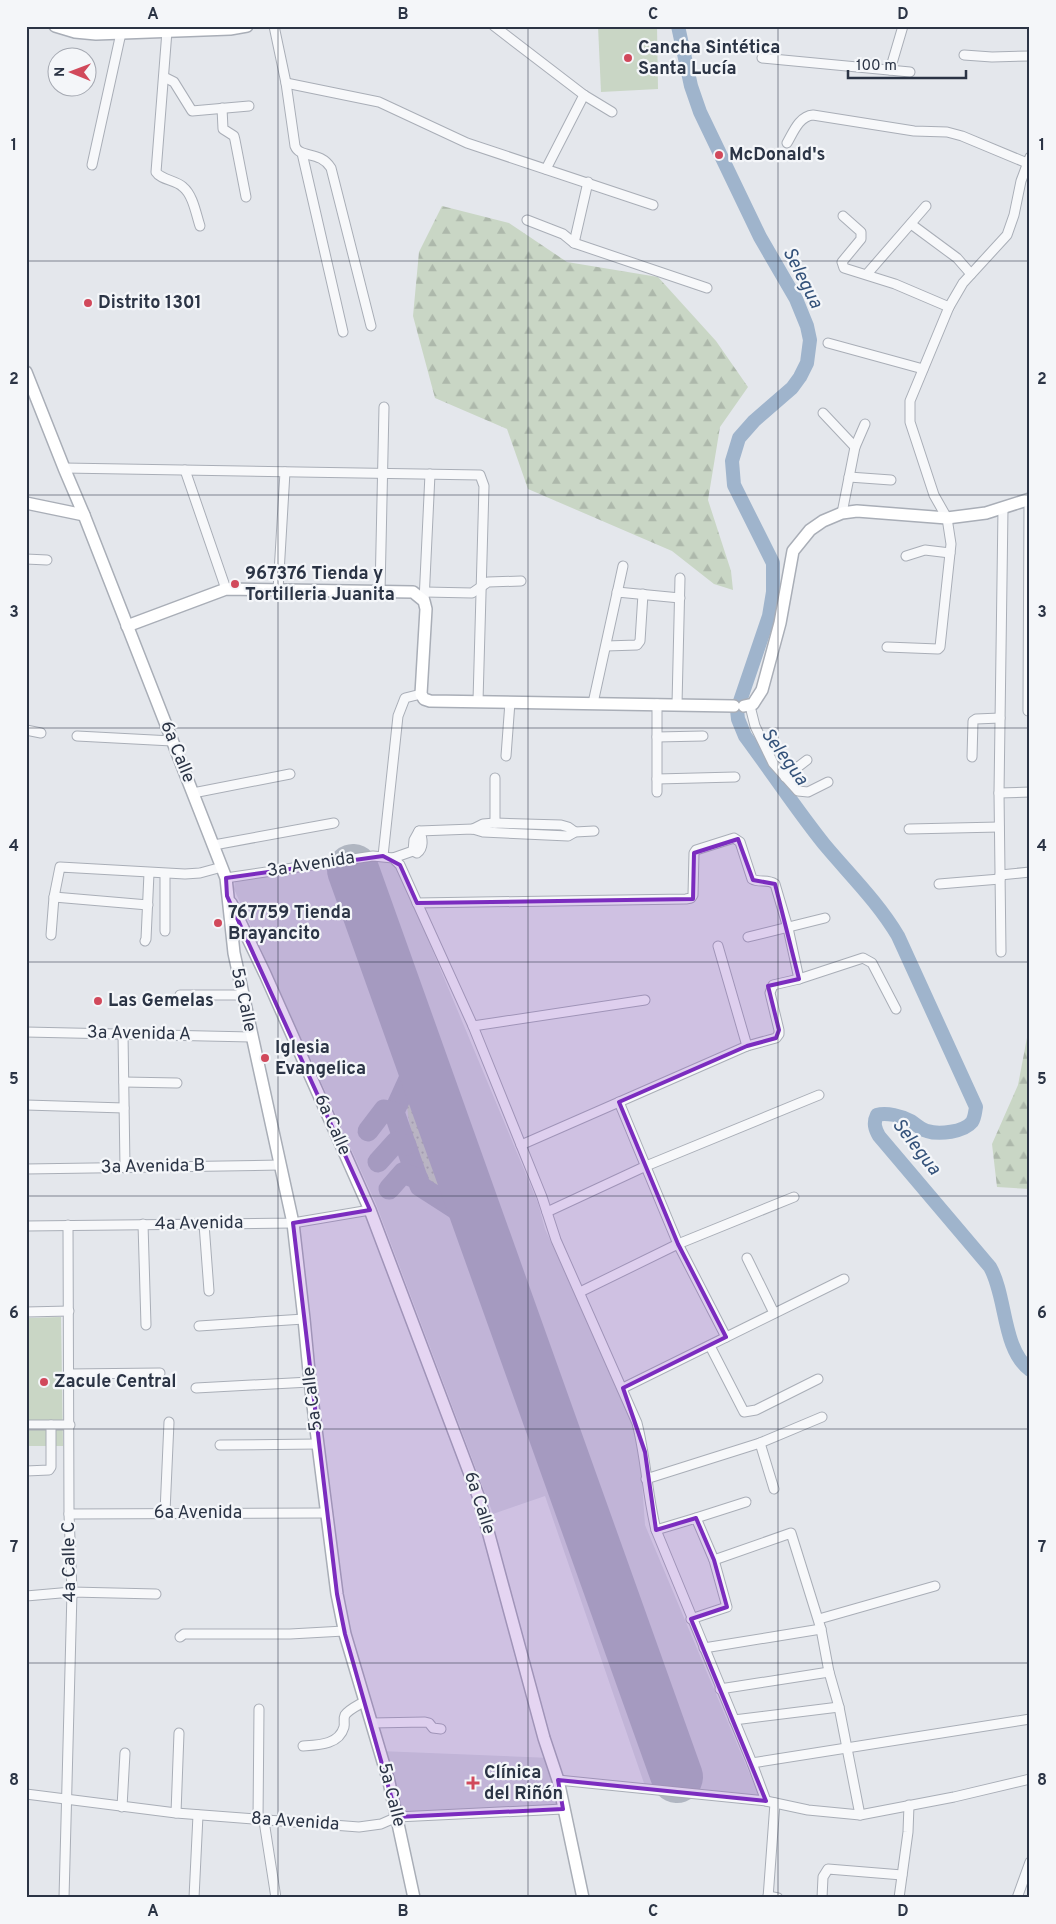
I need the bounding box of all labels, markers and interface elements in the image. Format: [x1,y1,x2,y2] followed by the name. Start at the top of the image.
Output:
[147,5,159,25] text: A
[397,5,409,25] text: B
[648,5,658,25] text: C
[897,5,909,25] text: D
[638,37,780,81] place label: Cancha Sintética Santa Lucía
[48,48,98,98] north arrow
[848,48,966,80] scale bar
[622,52,634,64] marker: Cancha Sintética Santa Lucía
[856,57,897,76] text: 100 m
[52,67,69,77] text: N
[11,136,17,156] text: 1
[1039,136,1045,156] text: 1
[729,144,825,167] place label: McDonald's
[713,149,725,161] marker: McDonald's
[776,243,828,313] water label: Selegua
[98,292,202,315] place label: Distrito 1301
[82,297,94,309] marker: Distrito 1301
[9,370,19,390] text: 2
[1037,370,1047,390] text: 2
[245,563,395,607] place label: 967376 Tienda y Tortilleria Juanita
[229,578,241,590] marker: 967376 Tienda y Tortilleria Juanita
[9,603,19,623] text: 3
[1037,603,1047,623] text: 3
[154,718,200,786] street label: 6a Calle
[755,723,813,791] water label: Selegua
[9,837,19,857] text: 4
[1037,837,1047,857] text: 4
[265,847,357,883] street label: 3a Avenida
[228,902,351,946] place label: 767759 Tienda Brayancito
[212,917,224,929] marker: 767759 Tienda Brayancito
[225,966,261,1034] street label: 5a Calle
[108,990,214,1013] place label: Las Gemelas
[92,995,104,1007] marker: Las Gemelas
[87,1022,191,1046] street label: 3a Avenida A
[275,1037,366,1081] place label: Iglesia Evangelica
[259,1052,271,1064] marker: Iglesia Evangelica
[9,1070,19,1090] text: 5
[1037,1070,1047,1090] text: 5
[308,1091,356,1159] street label: 6a Calle
[886,1114,946,1180] water label: Selegua
[100,1155,206,1179] street label: 3a Avenida B
[154,1212,244,1236] street label: 4a Avenida
[9,1304,19,1324] text: 6
[1037,1304,1047,1324] text: 6
[298,1365,328,1433] street label: 5a Calle
[54,1371,177,1394] place label: Zacule Central
[38,1376,50,1388] marker: Zacule Central
[458,1469,500,1537] street label: 6a Calle
[154,1502,242,1525] street label: 6a Avenida
[58,1521,82,1603] street label: 4a Calle C
[10,1538,18,1558] text: 7
[1038,1538,1046,1558] text: 7
[372,1761,410,1829] street label: 5a Calle
[484,1762,563,1806] place label: Clínica del Riñón
[9,1771,19,1791] text: 8
[1037,1771,1047,1791] text: 8
[466,1776,480,1790] marker: Clínica del Riñón
[250,1807,340,1837] street label: 8a Avenida
[147,1902,159,1922] text: A
[397,1902,409,1922] text: B
[648,1902,658,1922] text: C
[897,1902,909,1922] text: D

